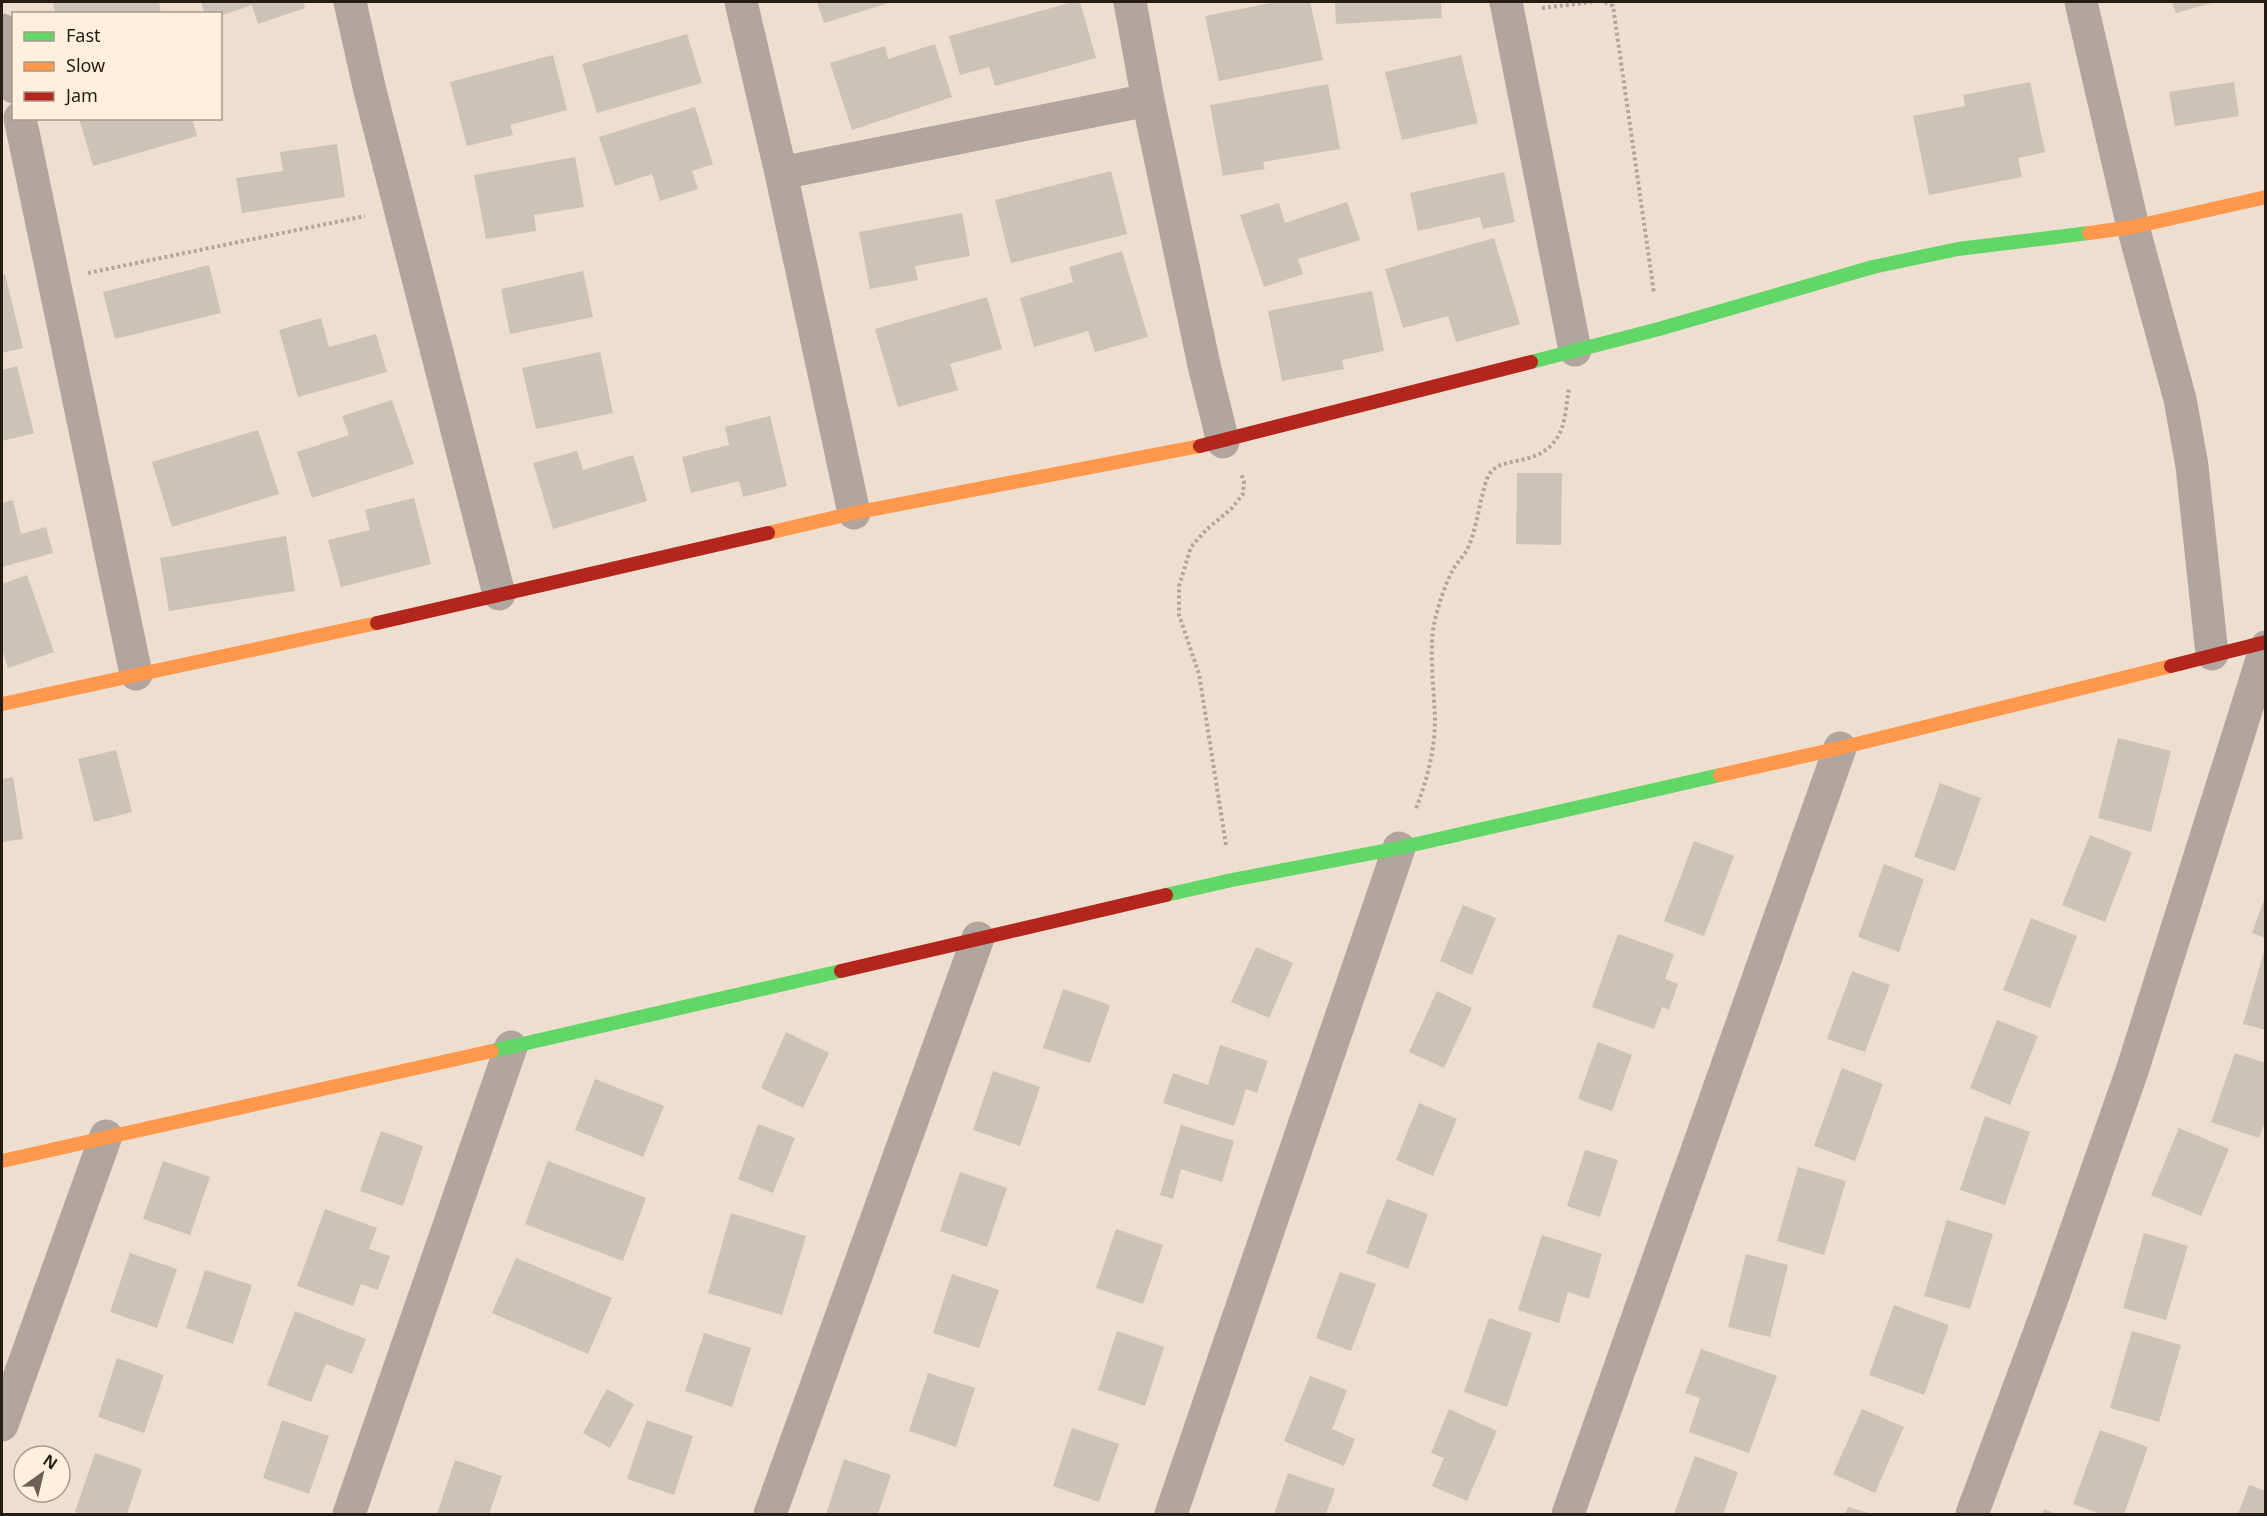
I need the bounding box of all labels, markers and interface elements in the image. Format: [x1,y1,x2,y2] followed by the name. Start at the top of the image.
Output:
[12,12,222,120] legend
[66,23,101,47] text: Fast
[66,53,105,77] text: Slow
[64,83,98,107] text: Jam
[12,1444,72,1504] north arrow
[39,1449,62,1474] text: N

